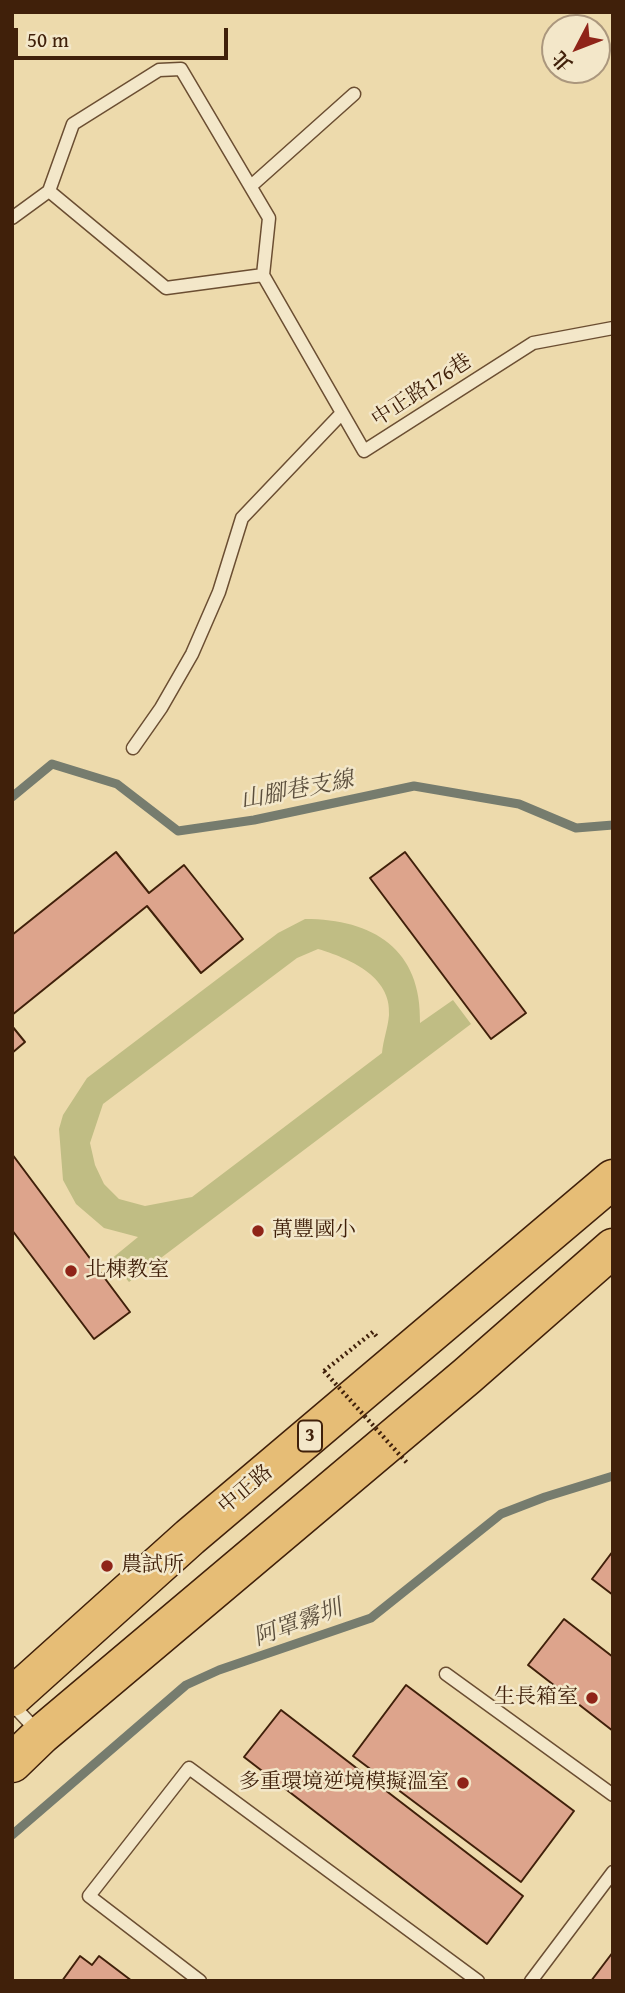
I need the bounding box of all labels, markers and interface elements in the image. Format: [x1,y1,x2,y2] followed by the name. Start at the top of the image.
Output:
[18,14,231,58] scale bar
[541,14,611,84] north arrow
[27,24,69,55] text: 50 m
[545,45,579,78] text: 北
[367,349,477,433] street label: 中正路176巷
[238,766,356,816] water label: 山腳巷支線
[272,1218,356,1244] place label: 萬豐國小
[250,1223,266,1239] marker: 萬豐國小
[85,1258,169,1284] place label: 北棟教室
[63,1263,79,1279] marker: 北棟教室
[298,1420,322,1452] road number: 3
[214,1460,278,1520] street label: 中正路
[121,1553,184,1579] place label: 農試所
[99,1558,115,1574] marker: 農試所
[250,1595,346,1653] water label: 阿罩霧圳
[494,1685,578,1711] place label: 生長箱室
[584,1690,600,1706] marker: 生長箱室
[239,1770,449,1796] place label: 多重環境逆境模擬溫室
[455,1775,471,1791] marker: 多重環境逆境模擬溫室

